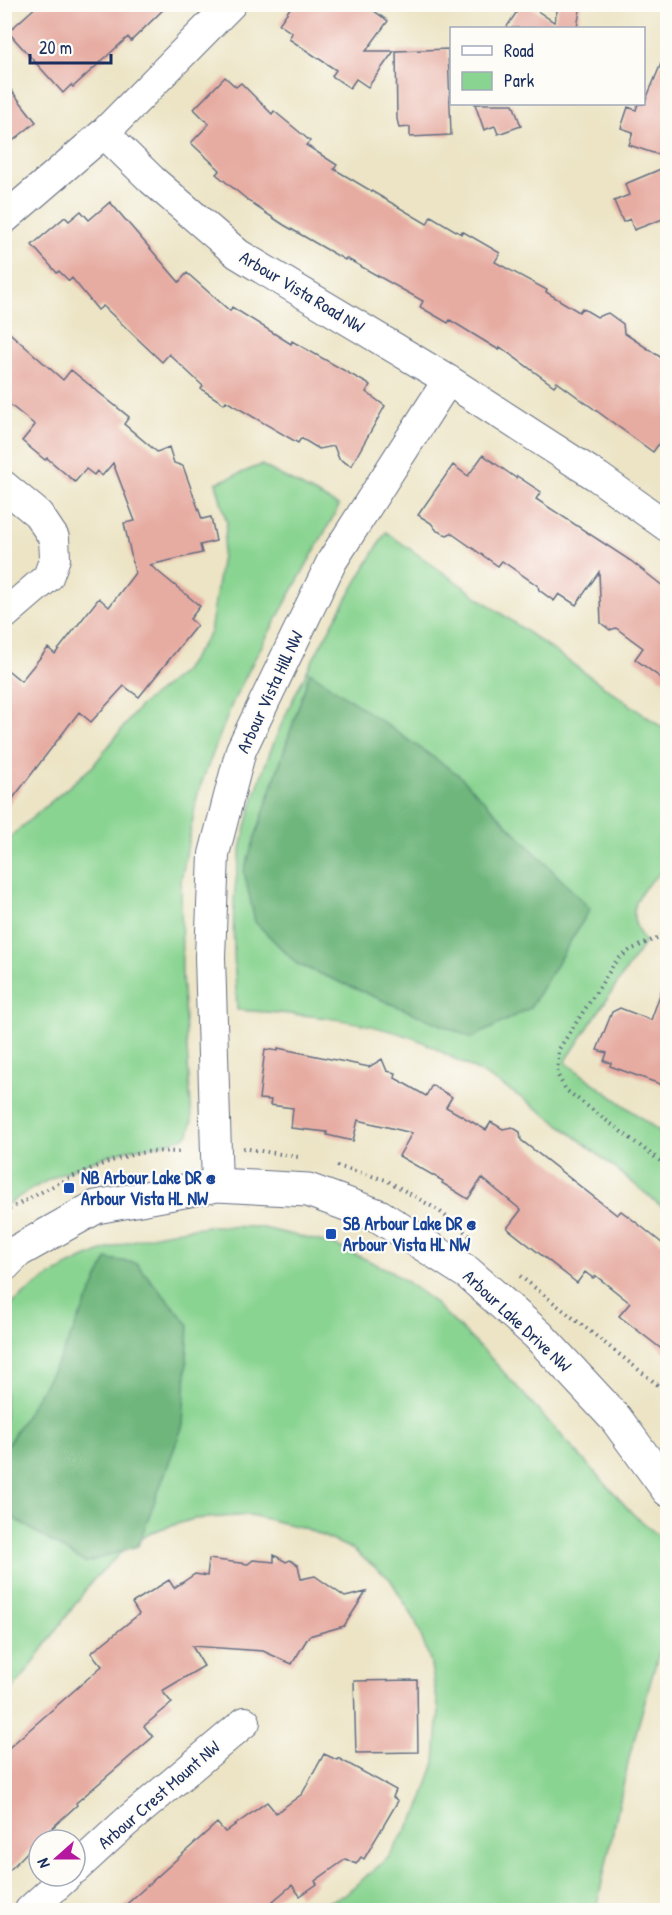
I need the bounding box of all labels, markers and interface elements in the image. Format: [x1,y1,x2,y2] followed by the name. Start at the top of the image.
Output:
[30,27,111,65] scale bar
[450,27,645,105] legend
[39,35,72,60] text: 20 m
[504,38,534,63] text: Road
[504,68,535,93] text: Park
[235,244,369,339] street label: Arbour Vista Road NW
[230,627,309,757] street label: Arbour Vista Hill NW
[81,1165,216,1211] place label: NB Arbour Lake DR @ Arbour Vista HL NW
[62,1181,76,1195] marker: NB Arbour Lake DR @ Arbour Vista HL NW
[343,1211,477,1257] place label: SB Arbour Lake DR @ Arbour Vista HL NW
[324,1227,338,1241] marker: SB Arbour Lake DR @ Arbour Vista HL NW
[458,1264,577,1377] street label: Arbour Lake Drive NW
[92,1735,225,1855] street label: Arbour Crest Mount NW
[27,1828,87,1888] north arrow
[31,1855,55,1871] text: N

